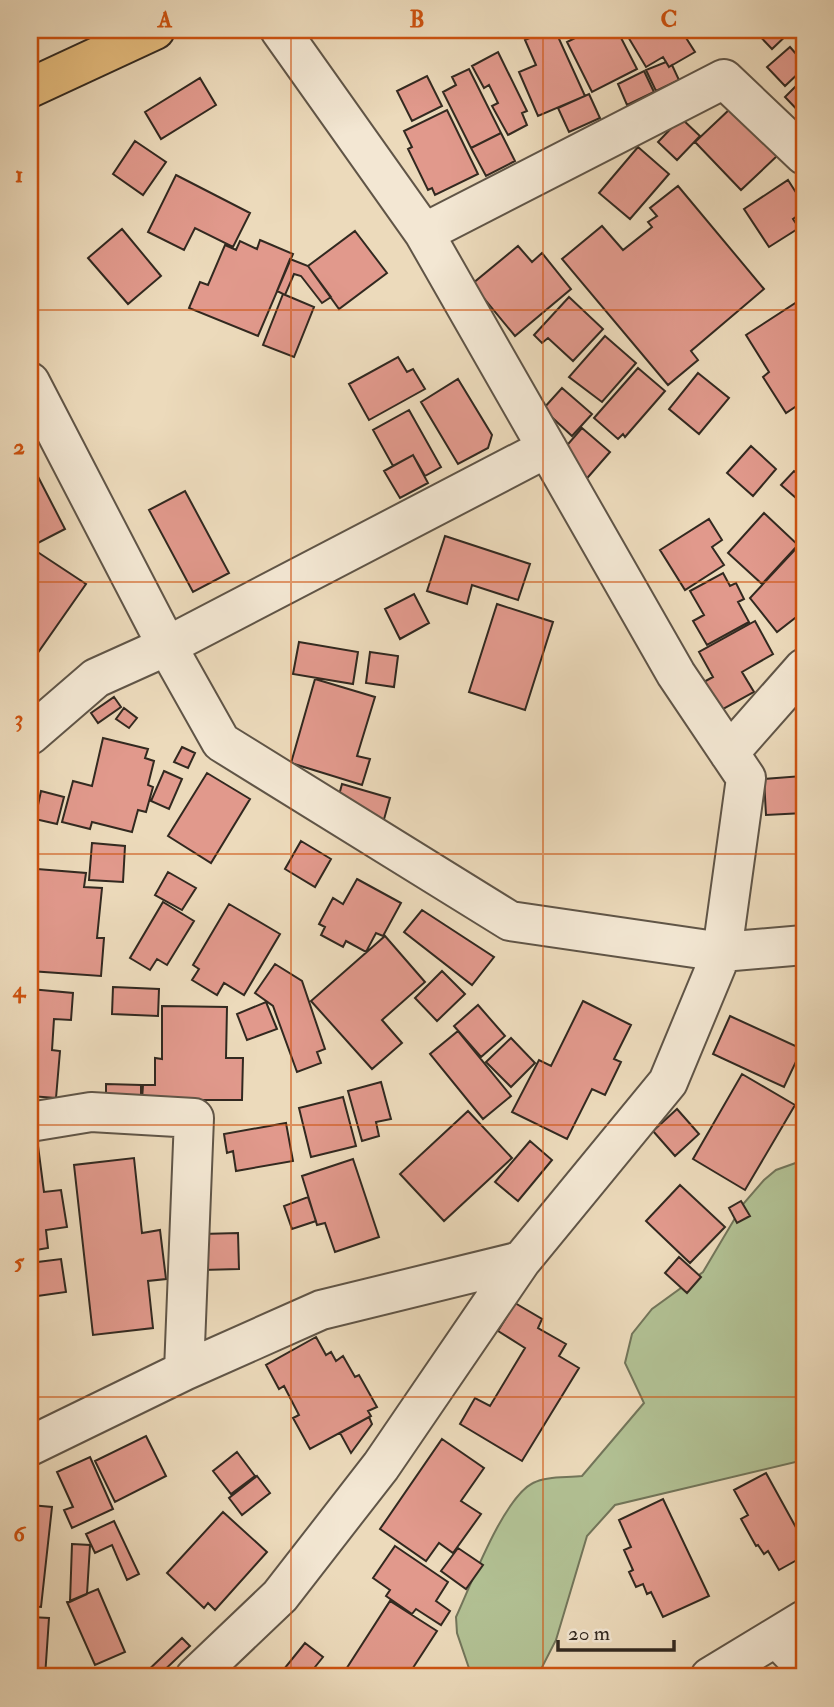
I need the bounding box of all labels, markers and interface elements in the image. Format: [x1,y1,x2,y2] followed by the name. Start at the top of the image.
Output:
[157,5,173,34] text: A
[409,5,425,34] text: B
[661,5,677,34] text: C
[15,160,23,189] text: 1
[13,432,25,461] text: 2
[15,704,23,733] text: 3
[12,975,27,1004] text: 4
[14,1247,25,1276] text: 5
[13,1519,27,1548] text: 6
[558,1609,673,1653] scale bar
[568,1620,610,1647] text: 20 m

